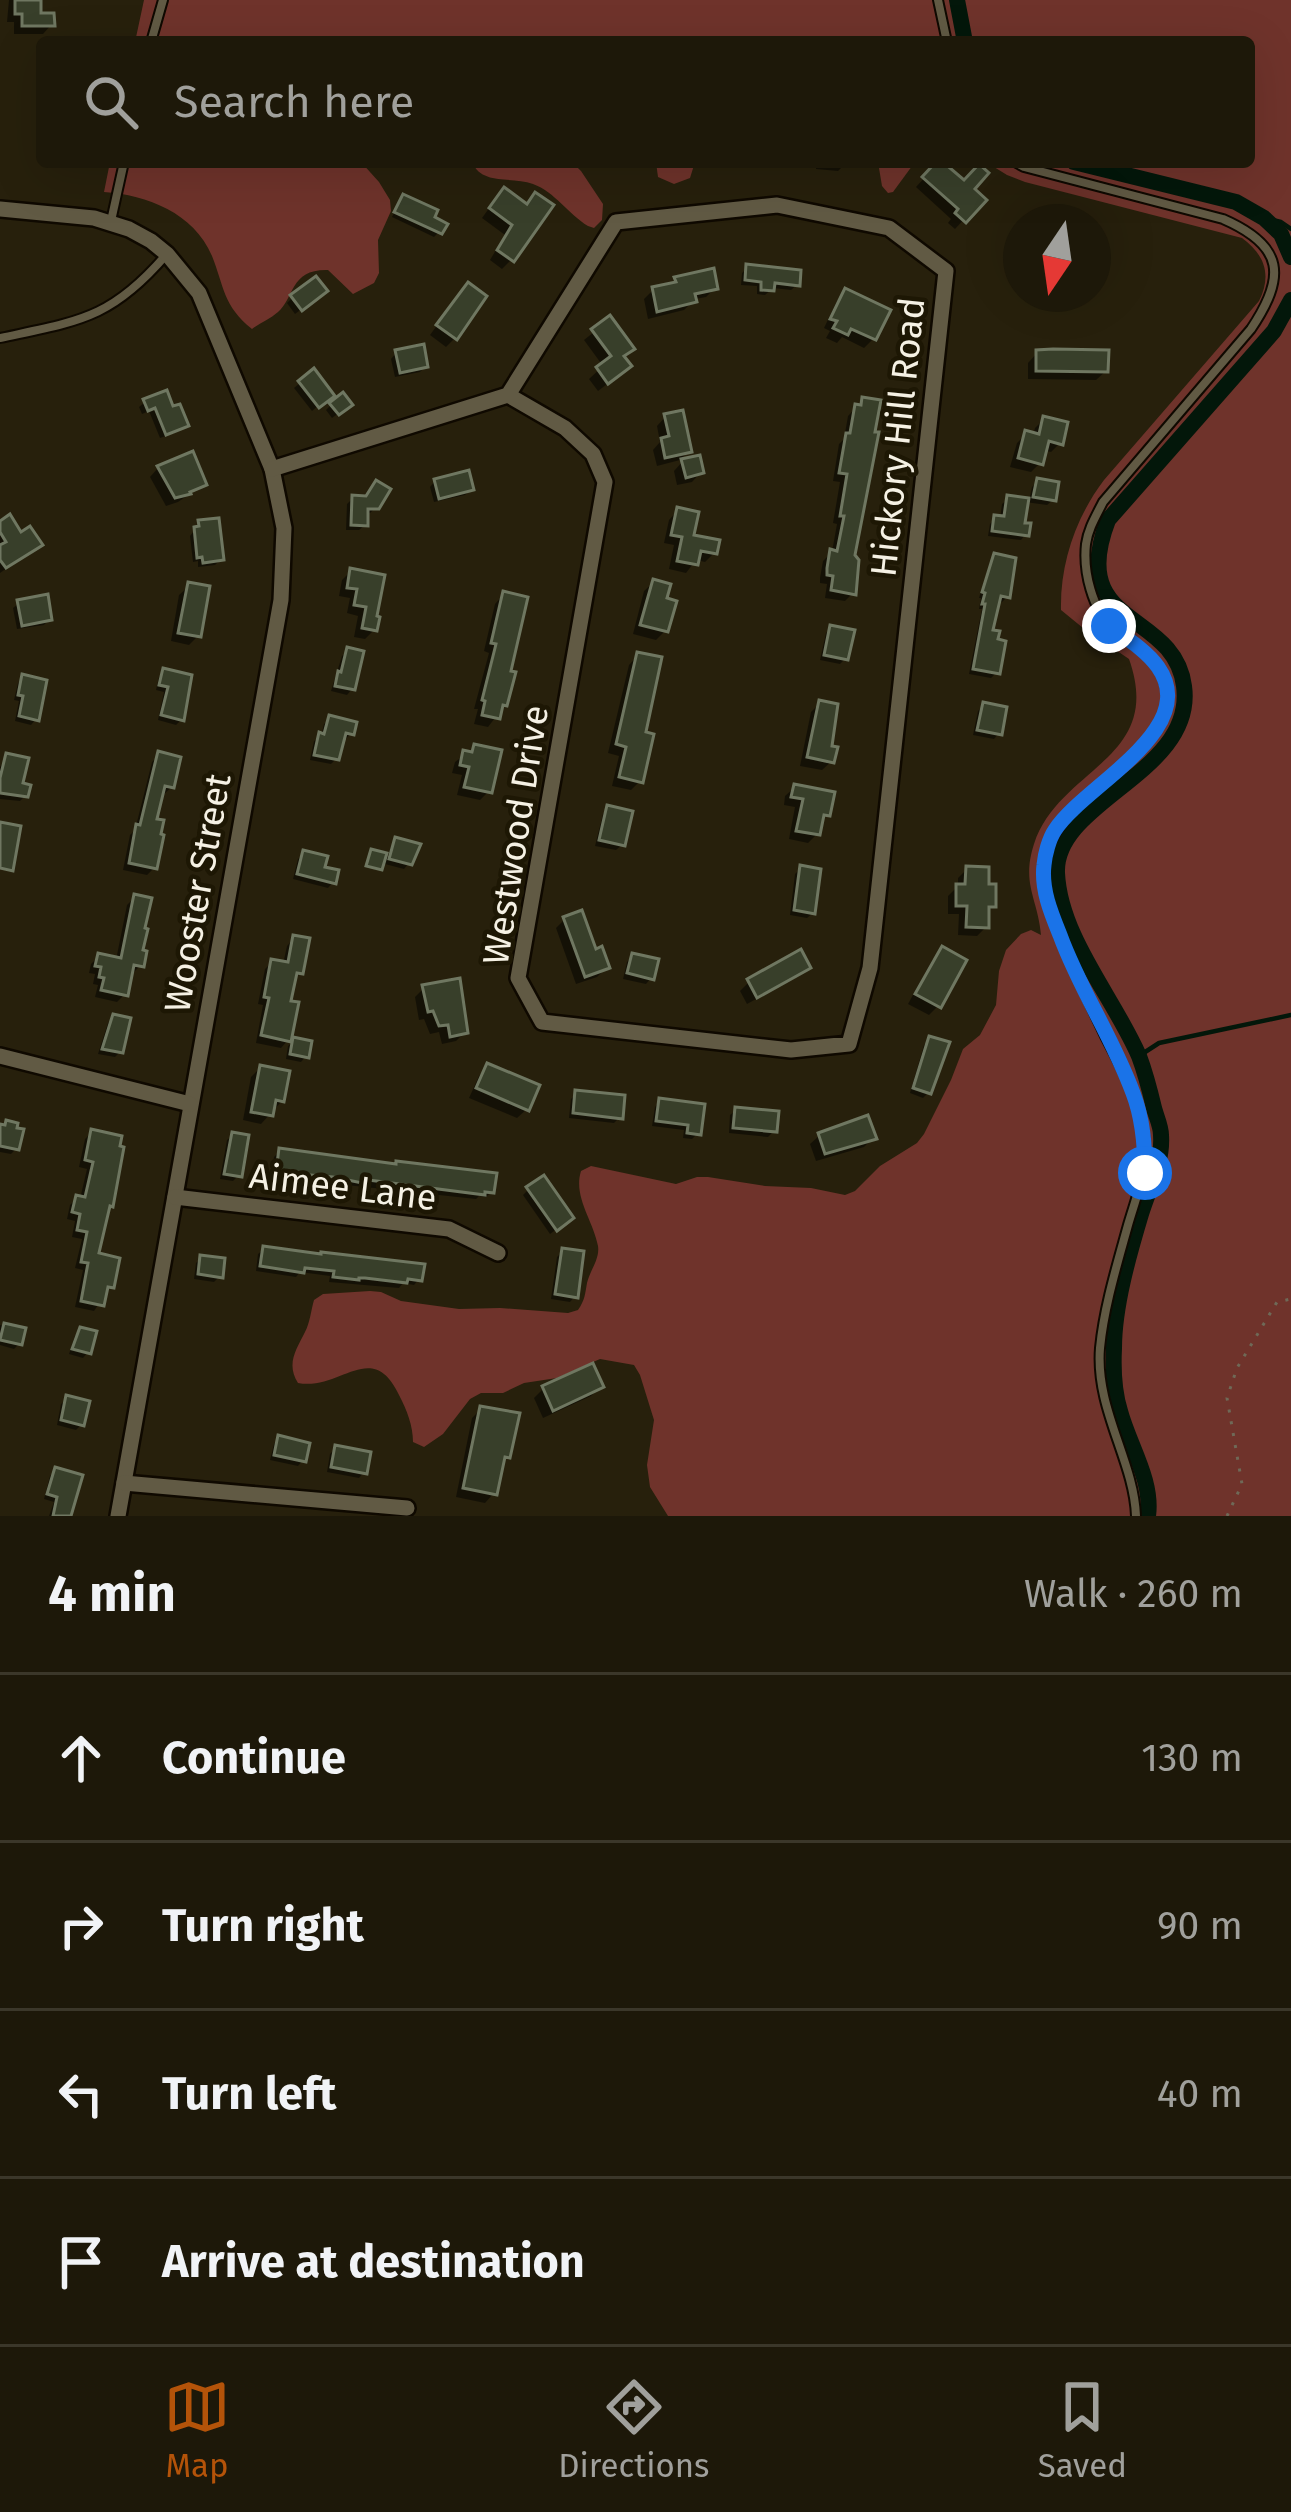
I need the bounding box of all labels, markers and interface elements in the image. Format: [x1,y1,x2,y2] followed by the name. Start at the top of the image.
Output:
[36,36,1255,168] search box
[78,69,144,135] icon: search
[174,75,414,129] text: Search here
[1003,204,1111,312] north arrow
[861,295,935,579] street label: Hickory Hill Road
[1082,599,1136,653] route end
[474,702,558,968] street label: Westwood Drive
[155,770,241,1016] street label: Wooster Street
[1118,1146,1172,1200] route start
[247,1154,439,1220] street label: Aimee Lane
[48,1563,176,1625] text: 4 min
[1024,1571,1243,1617] text: Walk · 260 m
[48,1725,114,1791] icon: ahead
[162,1731,346,1785] text: Continue
[1141,1735,1243,1781] text: 130 m
[48,1893,114,1959] icon: right
[162,1899,364,1953] text: Turn right
[1157,1903,1243,1949] text: 90 m
[48,2061,114,2127] icon: left
[162,2067,336,2121] text: Turn left
[1157,2071,1243,2117] text: 40 m
[48,2229,114,2295] icon: arrive
[162,2235,585,2289] text: Arrive at destination
[164,2374,230,2486] tab: Map
[558,2374,710,2486] tab: Directions
[1038,2374,1127,2486] tab: Saved

